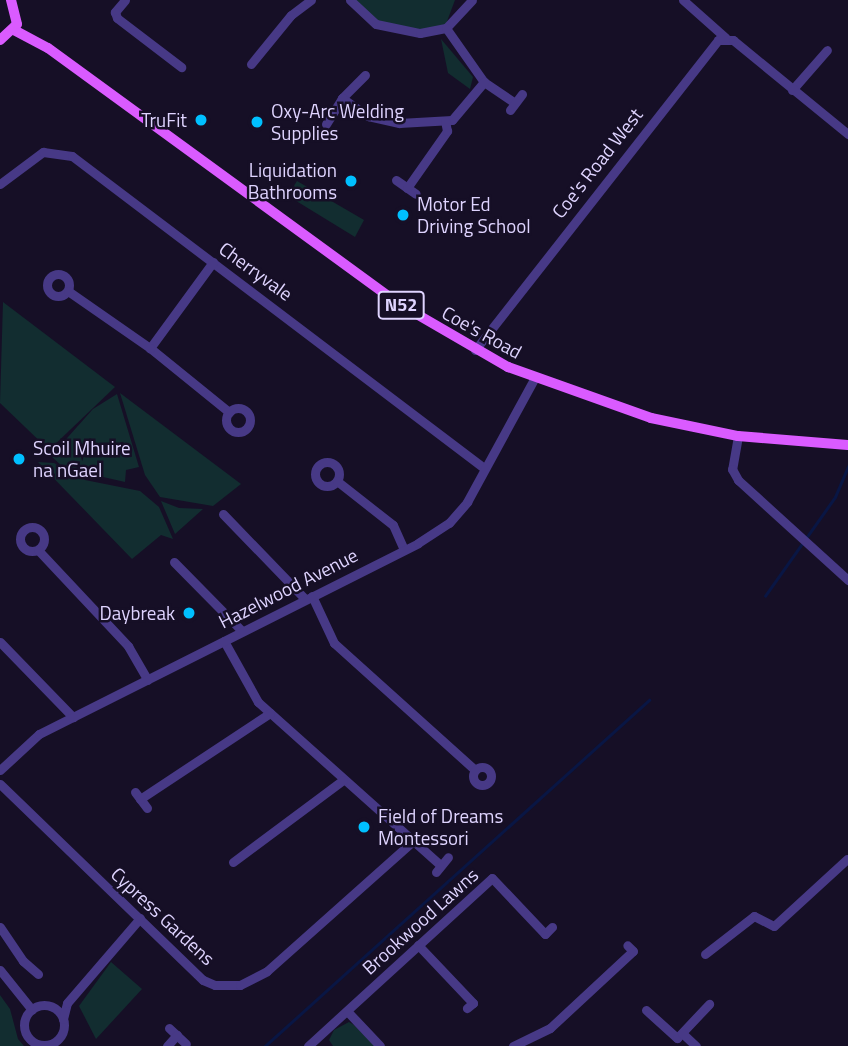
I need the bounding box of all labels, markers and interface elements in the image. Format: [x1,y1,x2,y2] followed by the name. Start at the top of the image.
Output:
[271,100,404,144] place label: Oxy-Arc Welding Supplies
[547,103,647,223] street label: Coe's Road West
[141,109,187,131] place label: TruFit
[193,112,209,128] marker: TruFit
[249,114,265,130] marker: Oxy-Arc Welding Supplies
[248,159,337,203] place label: Liquidation Bathrooms
[343,173,359,189] marker: Liquidation Bathrooms
[417,193,531,237] place label: Motor Ed Driving School
[395,207,411,223] marker: Motor Ed Driving School
[215,237,297,305] street label: Cherryvale
[376,290,426,320] road number: N52
[438,301,526,363] street label: Coe's Road
[33,437,131,481] place label: Scoil Mhuire na nGael
[11,451,27,467] marker: Scoil Mhuire na nGael
[215,543,361,633] street label: Hazelwood Avenue
[100,602,175,624] place label: Daybreak
[181,605,197,621] marker: Daybreak
[378,805,503,849] place label: Field of Dreams Montessori
[356,819,372,835] marker: Field of Dreams Montessori
[106,862,220,970] street label: Cypress Gardens
[357,863,483,979] street label: Brookwood Lawns

